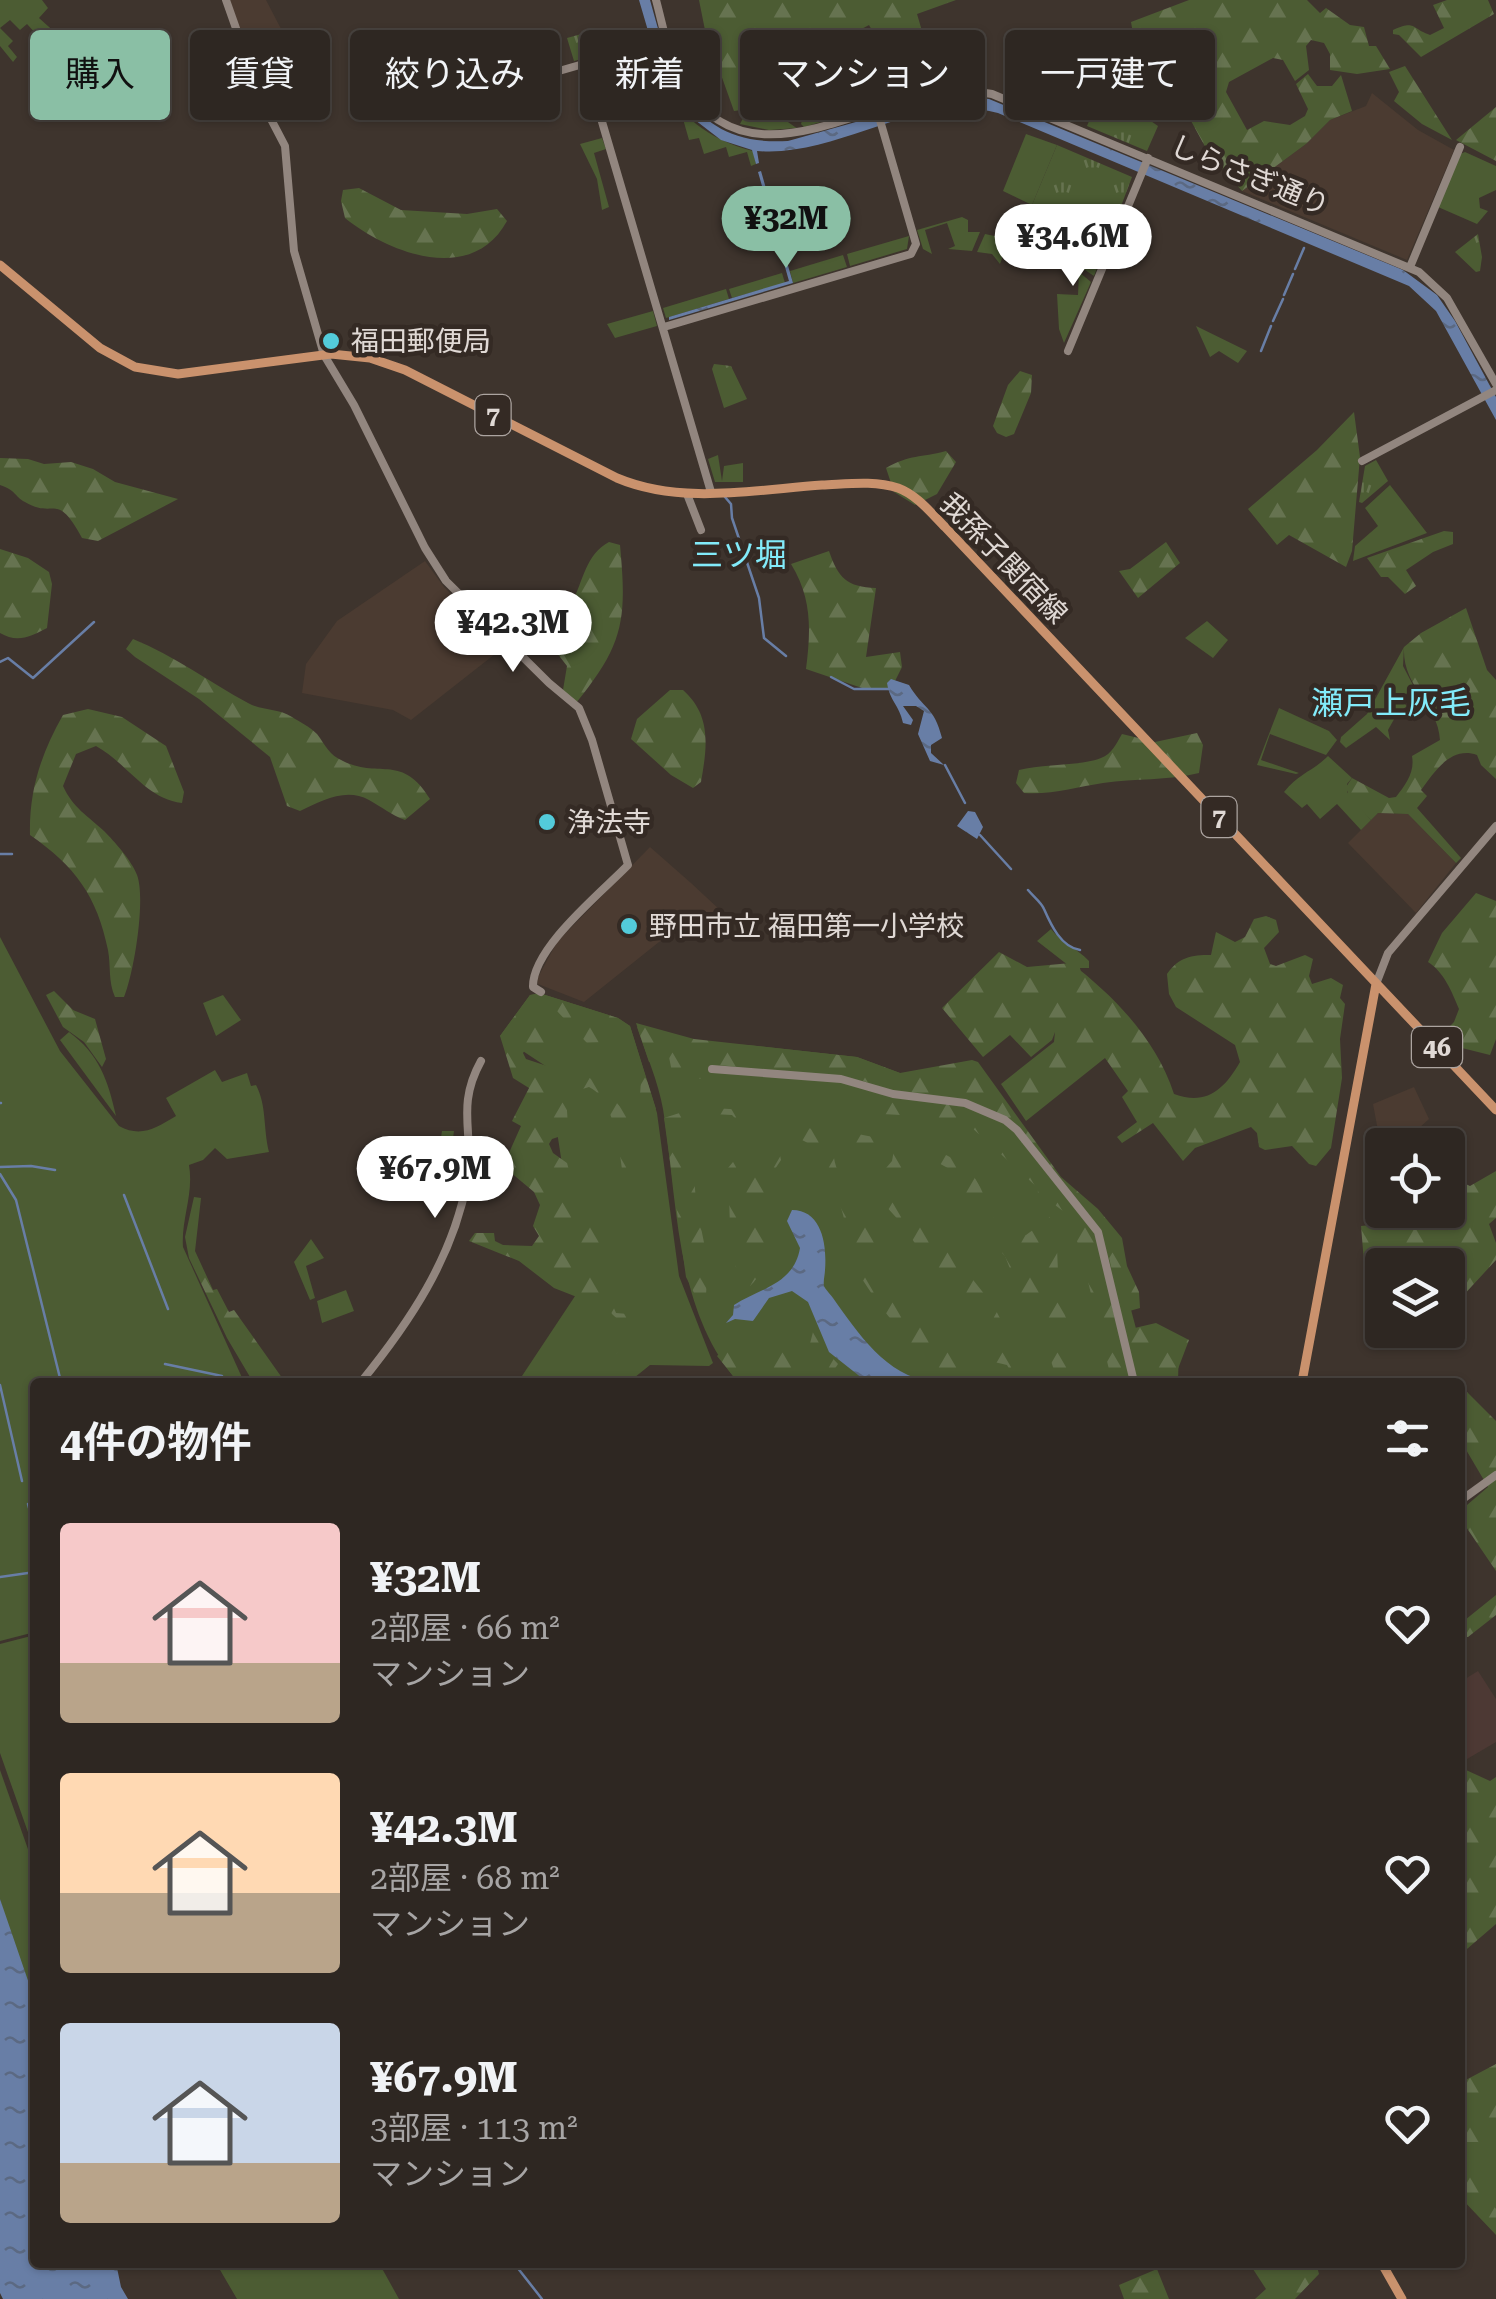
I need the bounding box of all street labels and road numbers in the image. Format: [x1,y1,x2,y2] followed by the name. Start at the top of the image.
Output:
[1166,129,1334,222] street label: しらさぎ通り
[476,395,510,435] road number: 7
[933,486,1074,630] street label: 我孫子関宿線
[1202,797,1236,837] road number: 7
[1412,1027,1462,1067] road number: 46

